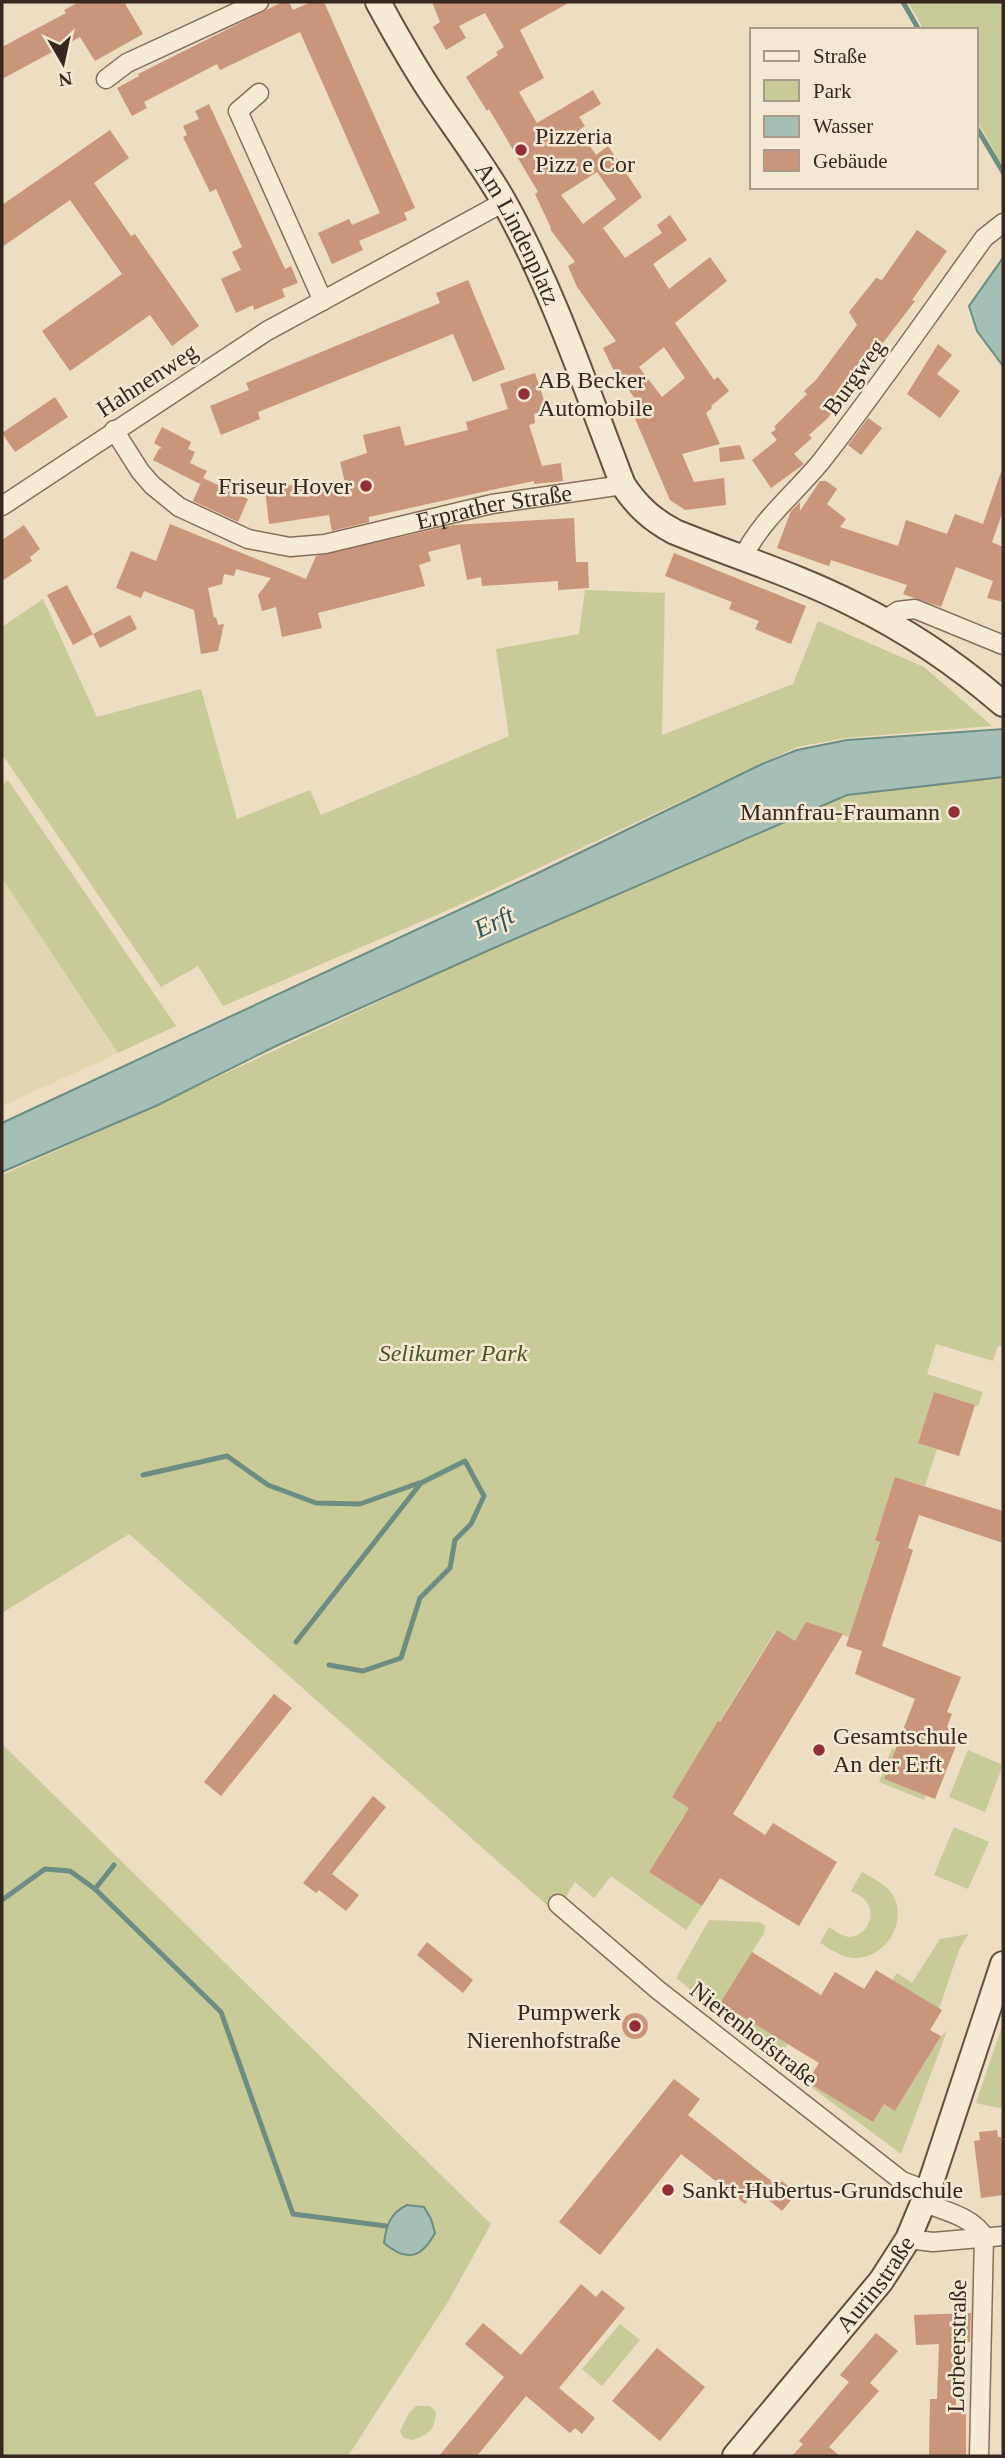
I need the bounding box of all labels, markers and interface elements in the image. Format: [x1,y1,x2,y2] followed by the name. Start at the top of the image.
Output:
[28,28,98,98] north arrow
[750,28,977,189] legend
[813,44,867,68] text: Straße
[57,68,74,91] text: N
[813,79,852,103] text: Park
[813,114,873,138] text: Wasser
[535,123,635,177] place label: Pizzeria Pizz e Cor
[513,142,529,158] marker: Pizzeria Pizz e Cor
[813,149,888,173] text: Gebäude
[470,158,565,309] street label: Am Lindenplatz
[818,334,890,420] street label: Burgweg
[92,338,202,422] street label: Hahnenweg
[538,367,653,421] place label: AB Becker Automobile
[516,386,532,402] marker: AB Becker Automobile
[218,473,352,499] place label: Friseur Hover
[358,478,374,494] marker: Friseur Hover
[414,480,574,535] street label: Erprather Straße
[740,799,940,825] place label: Mannfrau-Fraumann
[946,804,962,820] marker: Mannfrau-Fraumann
[469,900,519,944] water label: Erft
[379,1340,528,1366] park label: Selikumer Park
[833,1723,968,1777] place label: Gesamtschule An der Erft
[811,1742,827,1758] marker: Gesamtschule An der Erft
[685,1976,823,2092] street label: Nierenhofstraße
[466,1999,621,2053] place label: Pumpwerk Nierenhofstraße
[627,2018,643,2034] marker: Pumpwerk Nierenhofstraße
[682,2177,963,2203] place label: Sankt-Hubertus-Grundschule
[660,2182,676,2198] marker: Sankt-Hubertus-Grundschule
[831,2231,919,2337] street label: Aurinstraße
[943,2279,971,2413] street label: Lorbeerstraße

